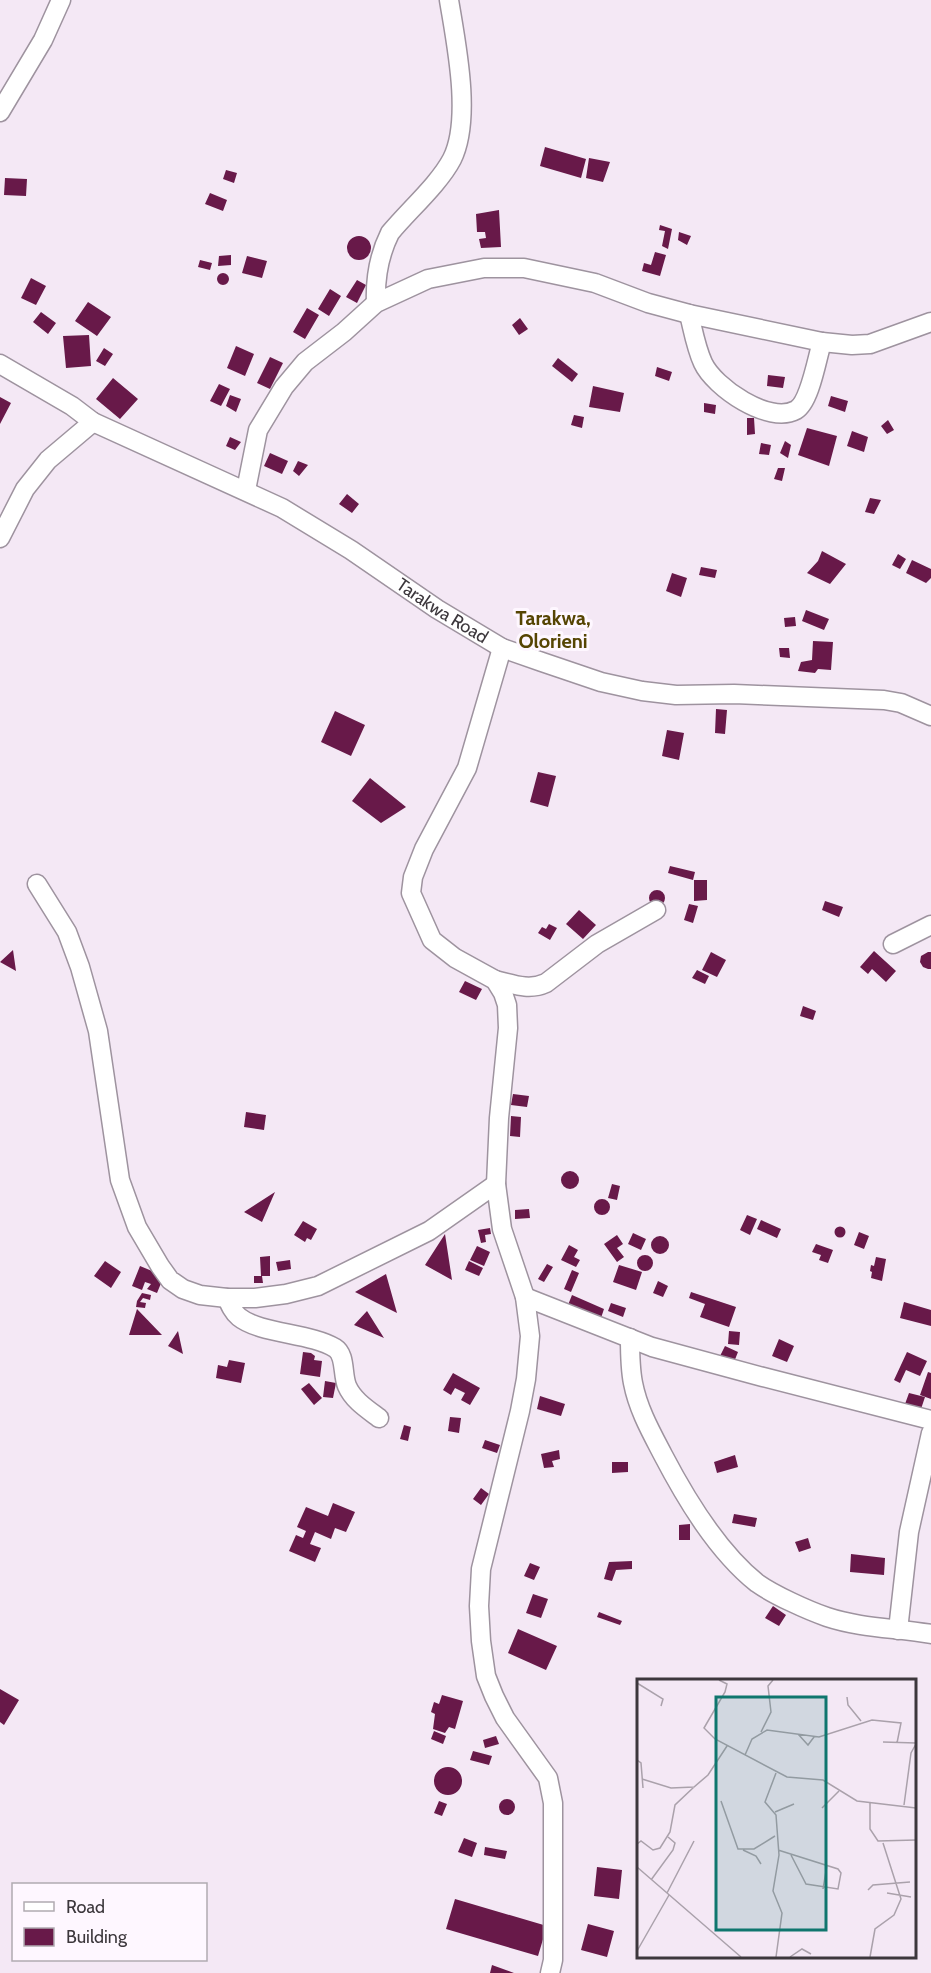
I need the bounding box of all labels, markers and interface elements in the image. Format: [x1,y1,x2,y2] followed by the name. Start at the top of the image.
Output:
[392,574,492,648] street label: Tarakwa Road
[515,606,591,653] district label: Tarakwa, Olorieni
[637,1679,916,1958] inset map
[12,1883,207,1961] legend
[66,1896,105,1918] text: Road
[66,1926,128,1948] text: Building

